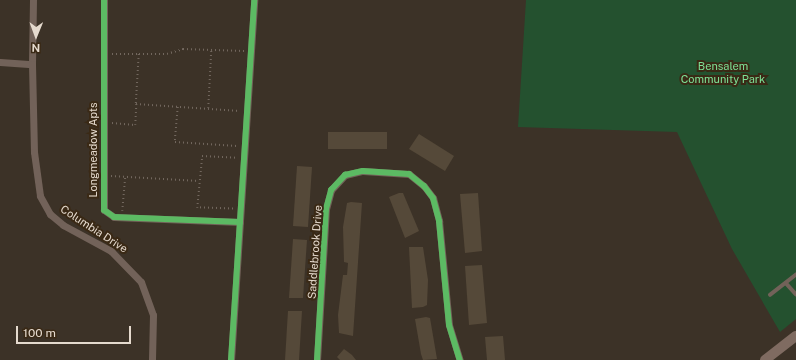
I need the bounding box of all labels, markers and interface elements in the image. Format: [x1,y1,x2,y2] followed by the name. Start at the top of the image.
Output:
[16,16,56,56] north arrow
[31,42,40,54] text: N
[681,60,765,86] park label: Bensalem Community Park
[86,102,100,198] street label: Longmeadow Apts
[58,202,130,256] street label: Columbia Drive
[305,205,325,299] street label: Saddlebrook Drive
[18,318,133,344] scale bar
[23,326,56,340] text: 100 m

